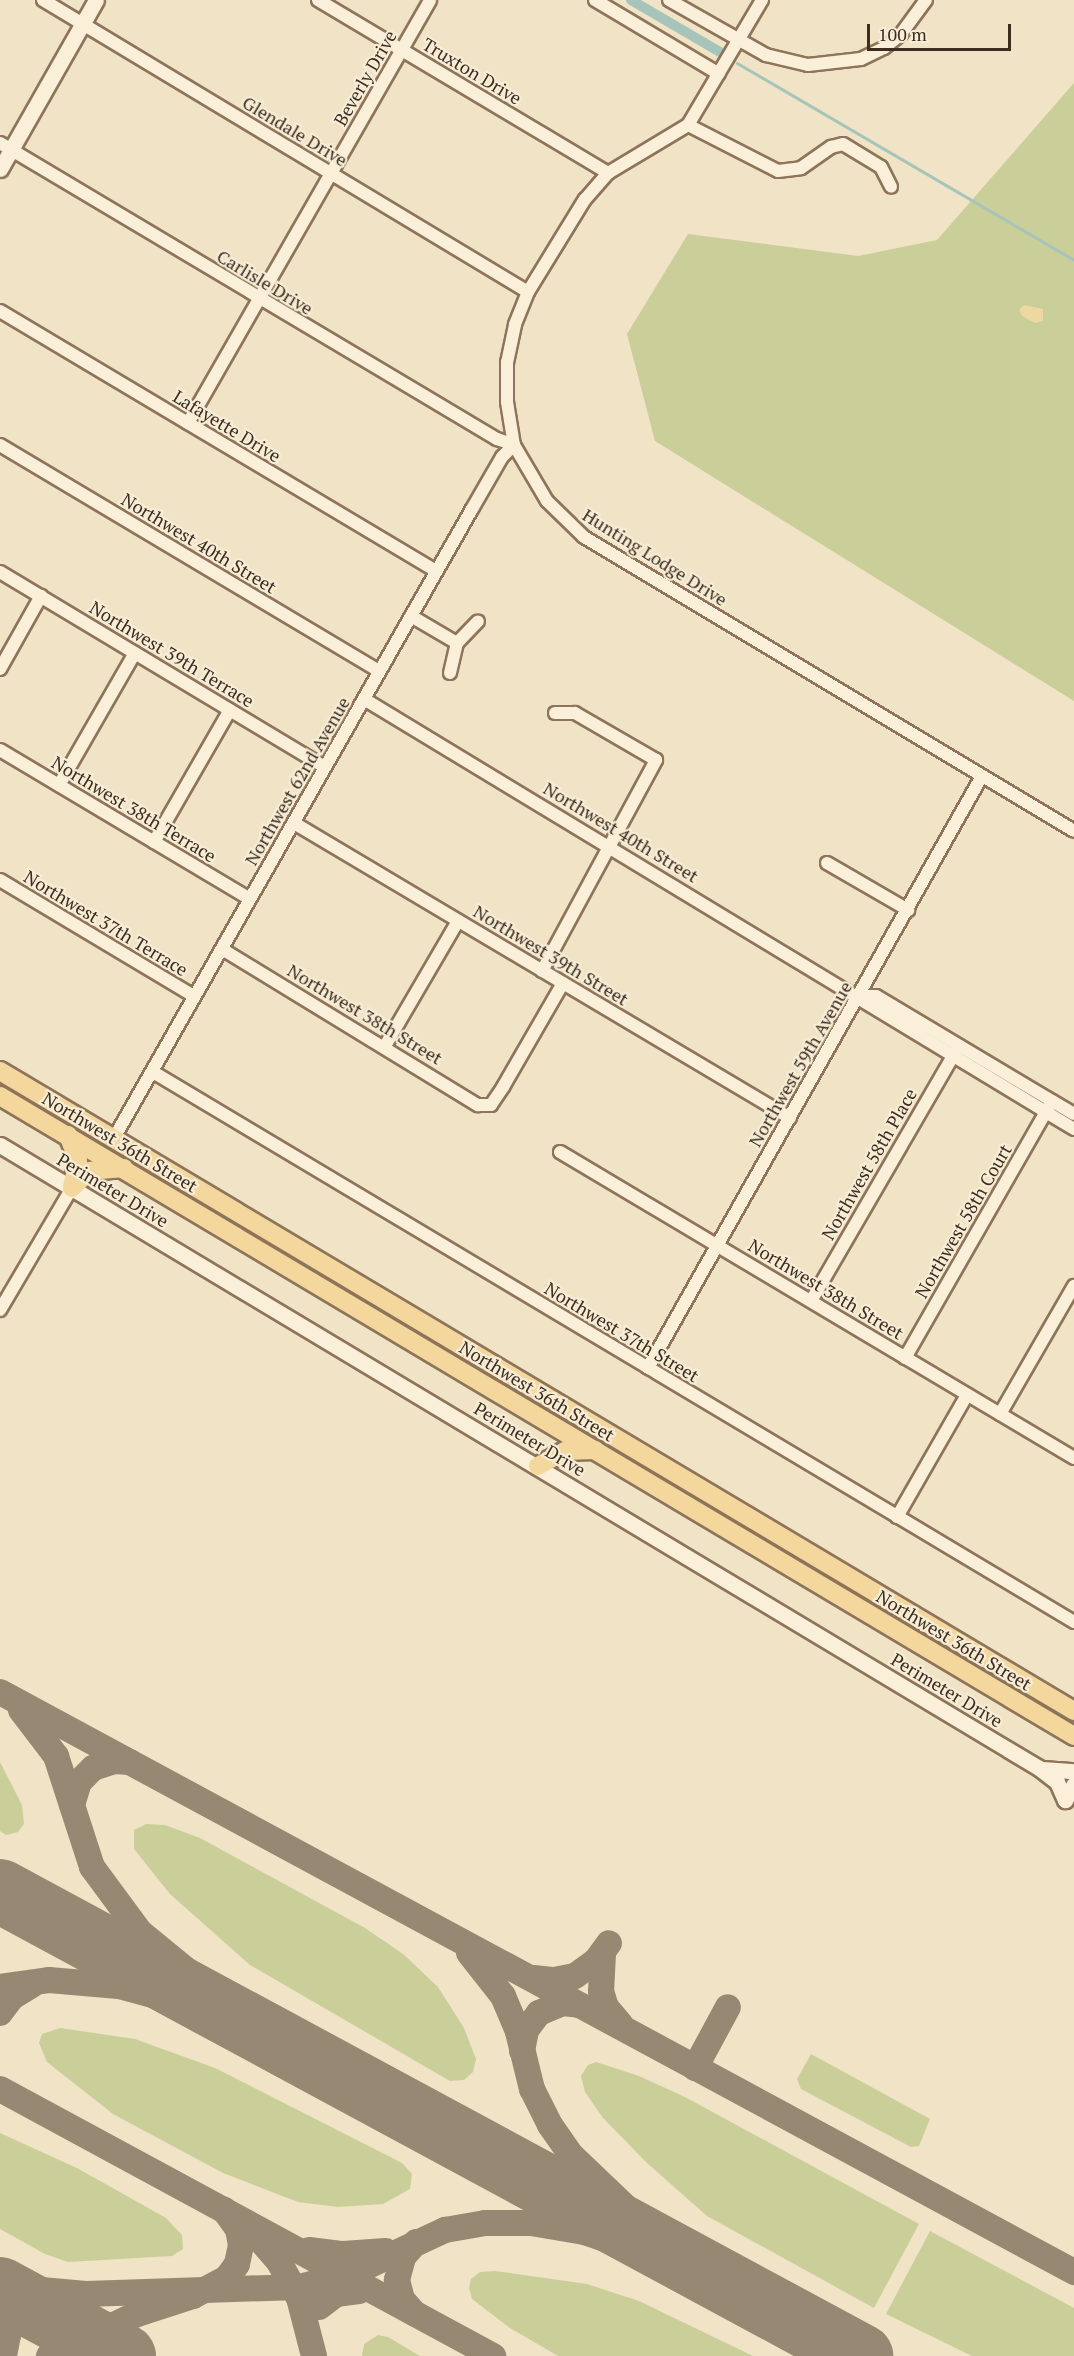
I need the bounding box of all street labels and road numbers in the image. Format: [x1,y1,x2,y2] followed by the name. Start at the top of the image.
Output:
[329,27,401,129] street label: Beverly Drive
[419,33,525,109] street label: Truxton Drive
[239,91,351,171] street label: Glendale Drive
[213,245,317,319] street label: Carlisle Drive
[169,385,285,467] street label: Lafayette Drive
[118,488,280,598] street label: Northwest 40th Street
[579,504,731,610] street label: Hunting Lodge Drive
[86,596,258,712] street label: Northwest 39th Terrace
[240,693,354,869] street label: Northwest 62nd Avenue
[48,751,220,867] street label: Northwest 38th Terrace
[540,777,702,887] street label: Northwest 40th Street
[20,866,192,980] street label: Northwest 37th Terrace
[470,900,632,1010] street label: Northwest 39th Street
[284,959,446,1069] street label: Northwest 38th Street
[744,977,856,1151] street label: Northwest 59th Avenue
[817,1084,921,1244] street label: Northwest 58th Place
[39,1087,201,1197] street label: Northwest 36th Street
[910,1140,1016,1302] street label: Northwest 58th Court
[53,1148,173,1232] street label: Perimeter Drive
[745,1234,907,1344] street label: Northwest 38th Street
[541,1277,703,1387] street label: Northwest 37th Street
[456,1336,618,1446] street label: Northwest 36th Street
[470,1397,590,1481] street label: Perimeter Drive
[873,1585,1035,1695] street label: Northwest 36th Street
[887,1648,1007,1732] street label: Perimeter Drive

